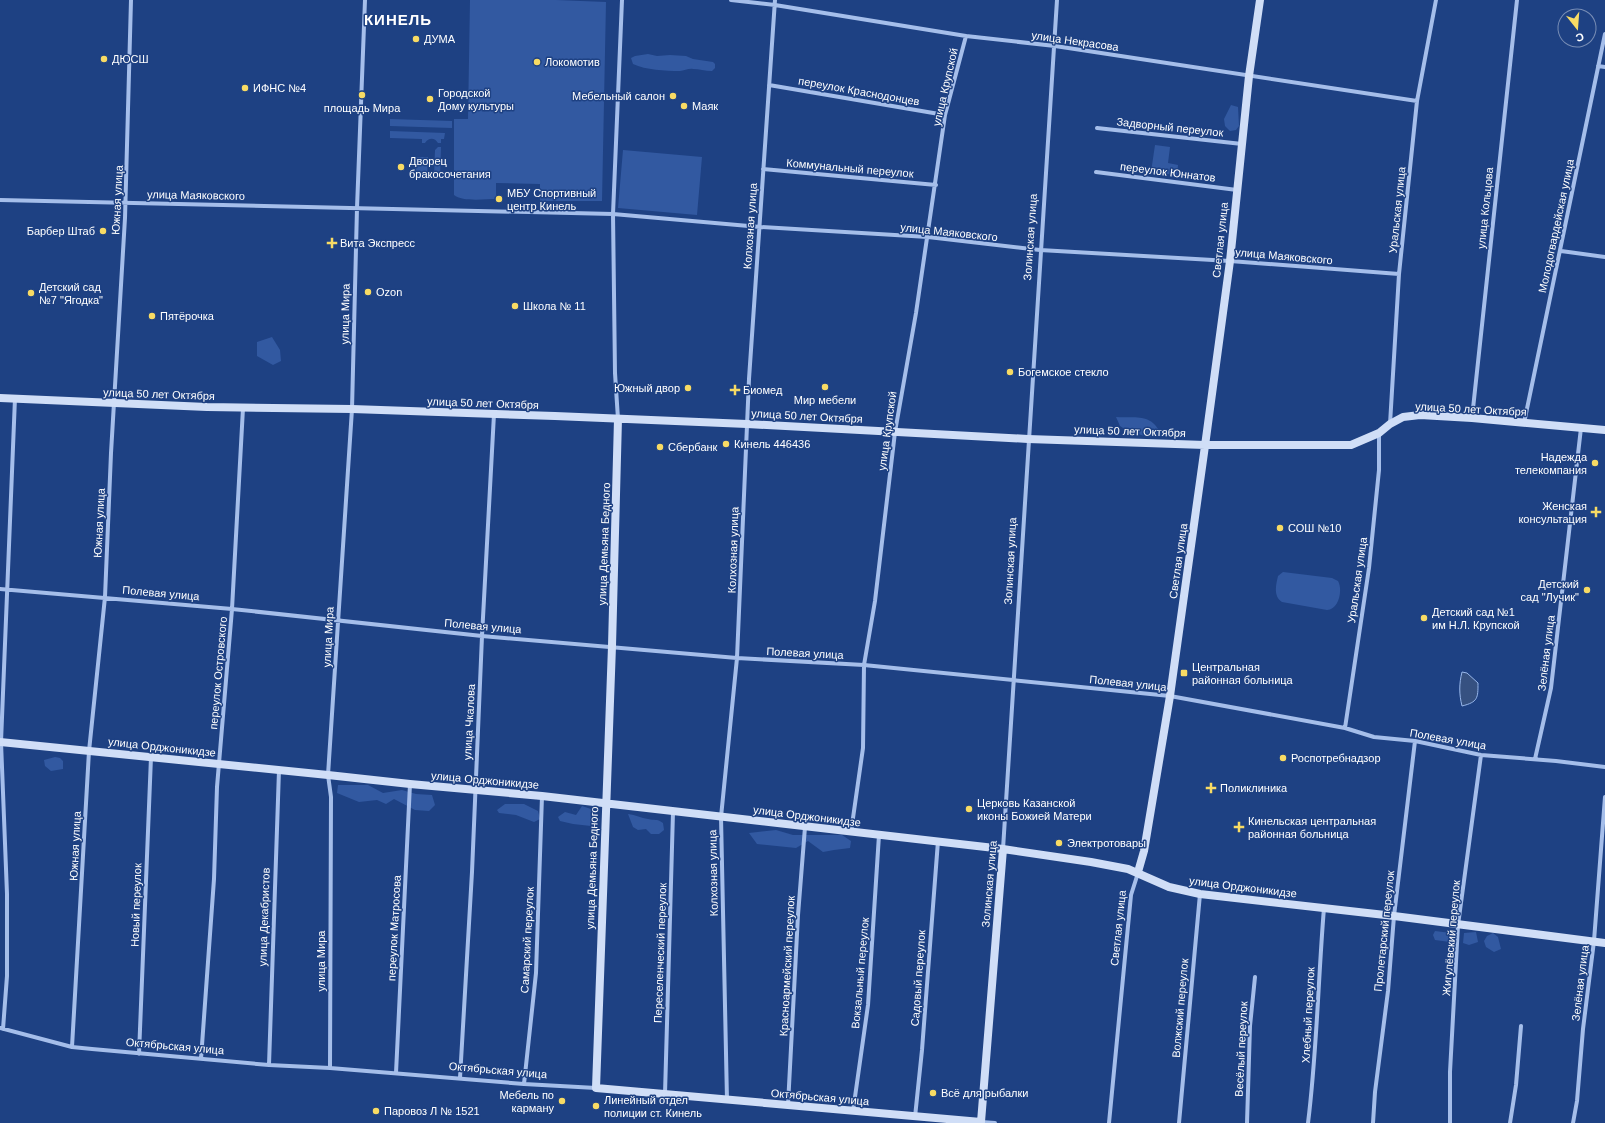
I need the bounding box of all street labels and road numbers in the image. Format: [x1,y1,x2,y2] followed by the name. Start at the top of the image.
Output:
[1031,29,1120,53] street label: улица Некрасова
[930,47,960,127] street label: улица Крупской
[797,74,921,108] street label: переулок Краснодонцев
[1116,115,1224,139] street label: Задворный переулок
[786,156,914,180] street label: Коммунальный переулок
[1536,157,1576,294] street label: Молодогвардейская улица
[1120,160,1217,184] street label: переулок Юннатов
[109,164,125,235] street label: Южная улица
[1386,165,1408,254] street label: Уральская улица
[1475,166,1495,249] street label: улица Кольцова
[741,182,759,270] street label: Колхозная улица
[147,188,245,202] street label: улица Маяковского
[1021,192,1039,281] street label: Золинская улица
[1210,201,1230,278] street label: Светлая улица
[900,221,998,243] street label: улица Маяковского
[1235,246,1333,266] street label: улица Маяковского
[338,283,352,345] street label: улица Мира
[103,386,215,402] street label: улица 50 лет Октября
[876,391,898,471] street label: улица Крупской
[427,395,539,411] street label: улица 50 лет Октября
[1415,400,1527,418] street label: улица 50 лет Октября
[751,407,863,425] street label: улица 50 лет Октября
[1074,423,1186,439] street label: улица 50 лет Октября
[596,482,612,606] street label: улица Демьяна Бедного
[91,487,107,558] street label: Южная улица
[725,506,741,593] street label: Колхозная улица
[1002,516,1018,605] street label: Золинская улица
[1167,522,1189,599] street label: Светлая улица
[1345,535,1369,624] street label: Уральская улица
[122,584,201,602] street label: Полевая улица
[320,605,336,668] street label: улица Мира
[1535,613,1557,692] street label: Зелёная улица
[207,616,229,730] street label: переулок Островского
[444,617,523,635] street label: Полевая улица
[766,645,845,661] street label: Полевая улица
[1089,673,1168,693] street label: Полевая улица
[461,683,477,760] street label: улица Чкалова
[1409,726,1488,752] street label: Полевая улица
[108,735,216,759] street label: улица Орджоникидзе
[431,769,539,791] street label: улица Орджоникидзе
[753,803,861,829] street label: улица Орджоникидзе
[584,806,600,930] street label: улица Демьяна Бедного
[67,810,83,881] street label: Южная улица
[706,829,720,916] street label: Колхозная улица
[979,839,999,928] street label: Золинская улица
[129,863,143,947] street label: Новый переулок
[256,867,272,967] street label: улица Декабристов
[1372,870,1396,992] street label: Пролетарский переулок
[385,874,403,981] street label: переулок Матросова
[1189,874,1297,900] street label: улица Орджоникидзе
[1440,879,1462,997] street label: Жигулёвский переулок
[652,882,668,1023] street label: Переселенческий переулок
[518,886,536,994] street label: Самарский переулок
[1108,889,1128,966] street label: Светлая улица
[777,895,797,1037] street label: Красноармейский переулок
[849,917,871,1029] street label: Вокзальный переулок
[909,929,927,1027] street label: Садовый переулок
[315,930,327,991] street label: улица Мира
[1569,943,1591,1022] street label: Зелёная улица
[1170,958,1190,1058] street label: Волжский переулок
[1299,966,1317,1063] street label: Хлебный переулок
[1233,1001,1250,1097] street label: Весёлый переулок
[125,1036,225,1056] street label: Октябрьская улица
[448,1060,548,1080] street label: Октябрьская улица
[770,1087,870,1107] street label: Октябрьская улица

